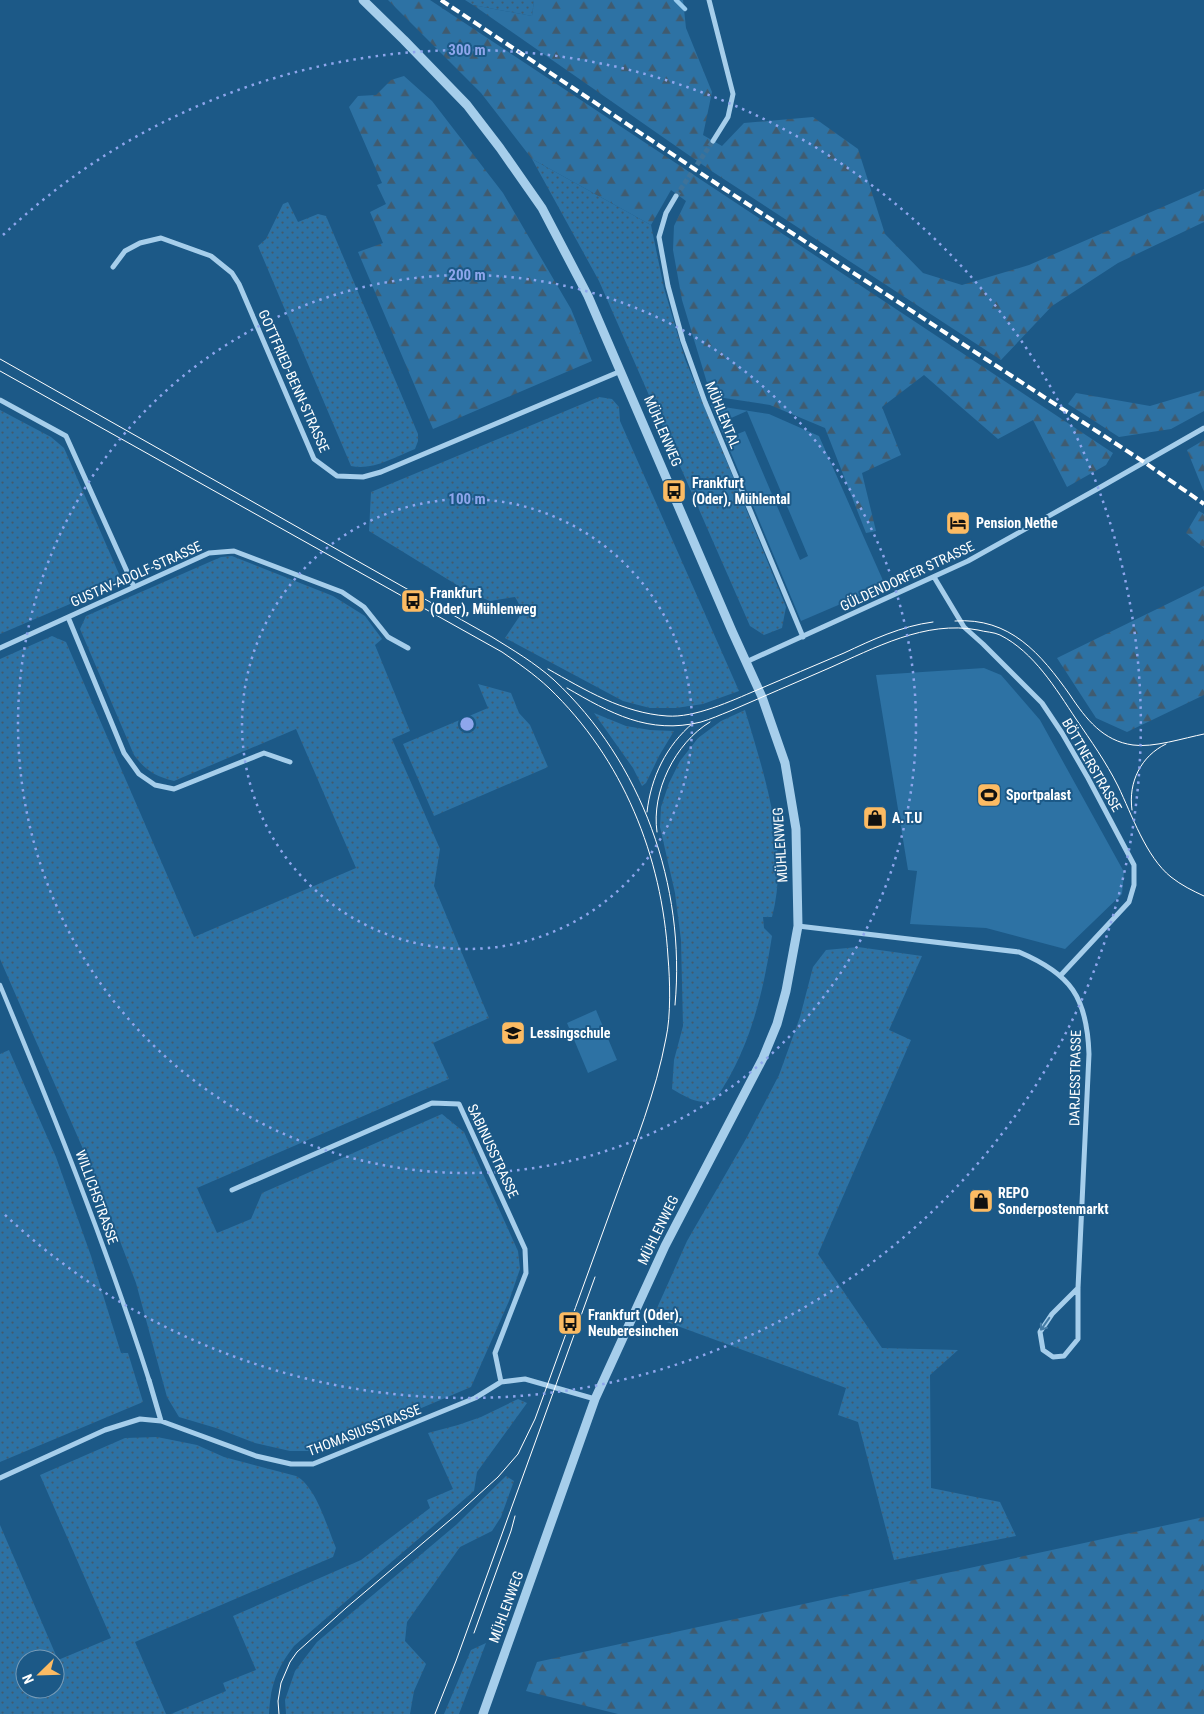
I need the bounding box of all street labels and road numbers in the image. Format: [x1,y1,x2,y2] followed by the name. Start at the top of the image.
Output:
[255,307,333,455] street label: GOTTFRIED-BENN-STRASSE
[702,379,744,451] street label: MÜHLENTAL
[641,393,685,469] street label: MÜHLENWEG
[68,538,204,610] street label: GUSTAV-ADOLF-STRASSE
[837,538,977,614] street label: GÜLDENDORFER STRASSE
[1059,715,1125,815] street label: BÖTTNERSTRASSE
[769,807,791,883] street label: MÜHLENWEG
[1066,1030,1084,1126] street label: DARJESSTRASSE
[464,1101,522,1201] street label: SABINUSSTRASSE
[73,1148,121,1246] street label: WILLICHSTRASSE
[634,1193,682,1267] street label: MÜHLENWEG
[305,1401,423,1459] street label: THOMASIUSSTRASSE
[486,1569,526,1645] street label: MÜHLENWEG

